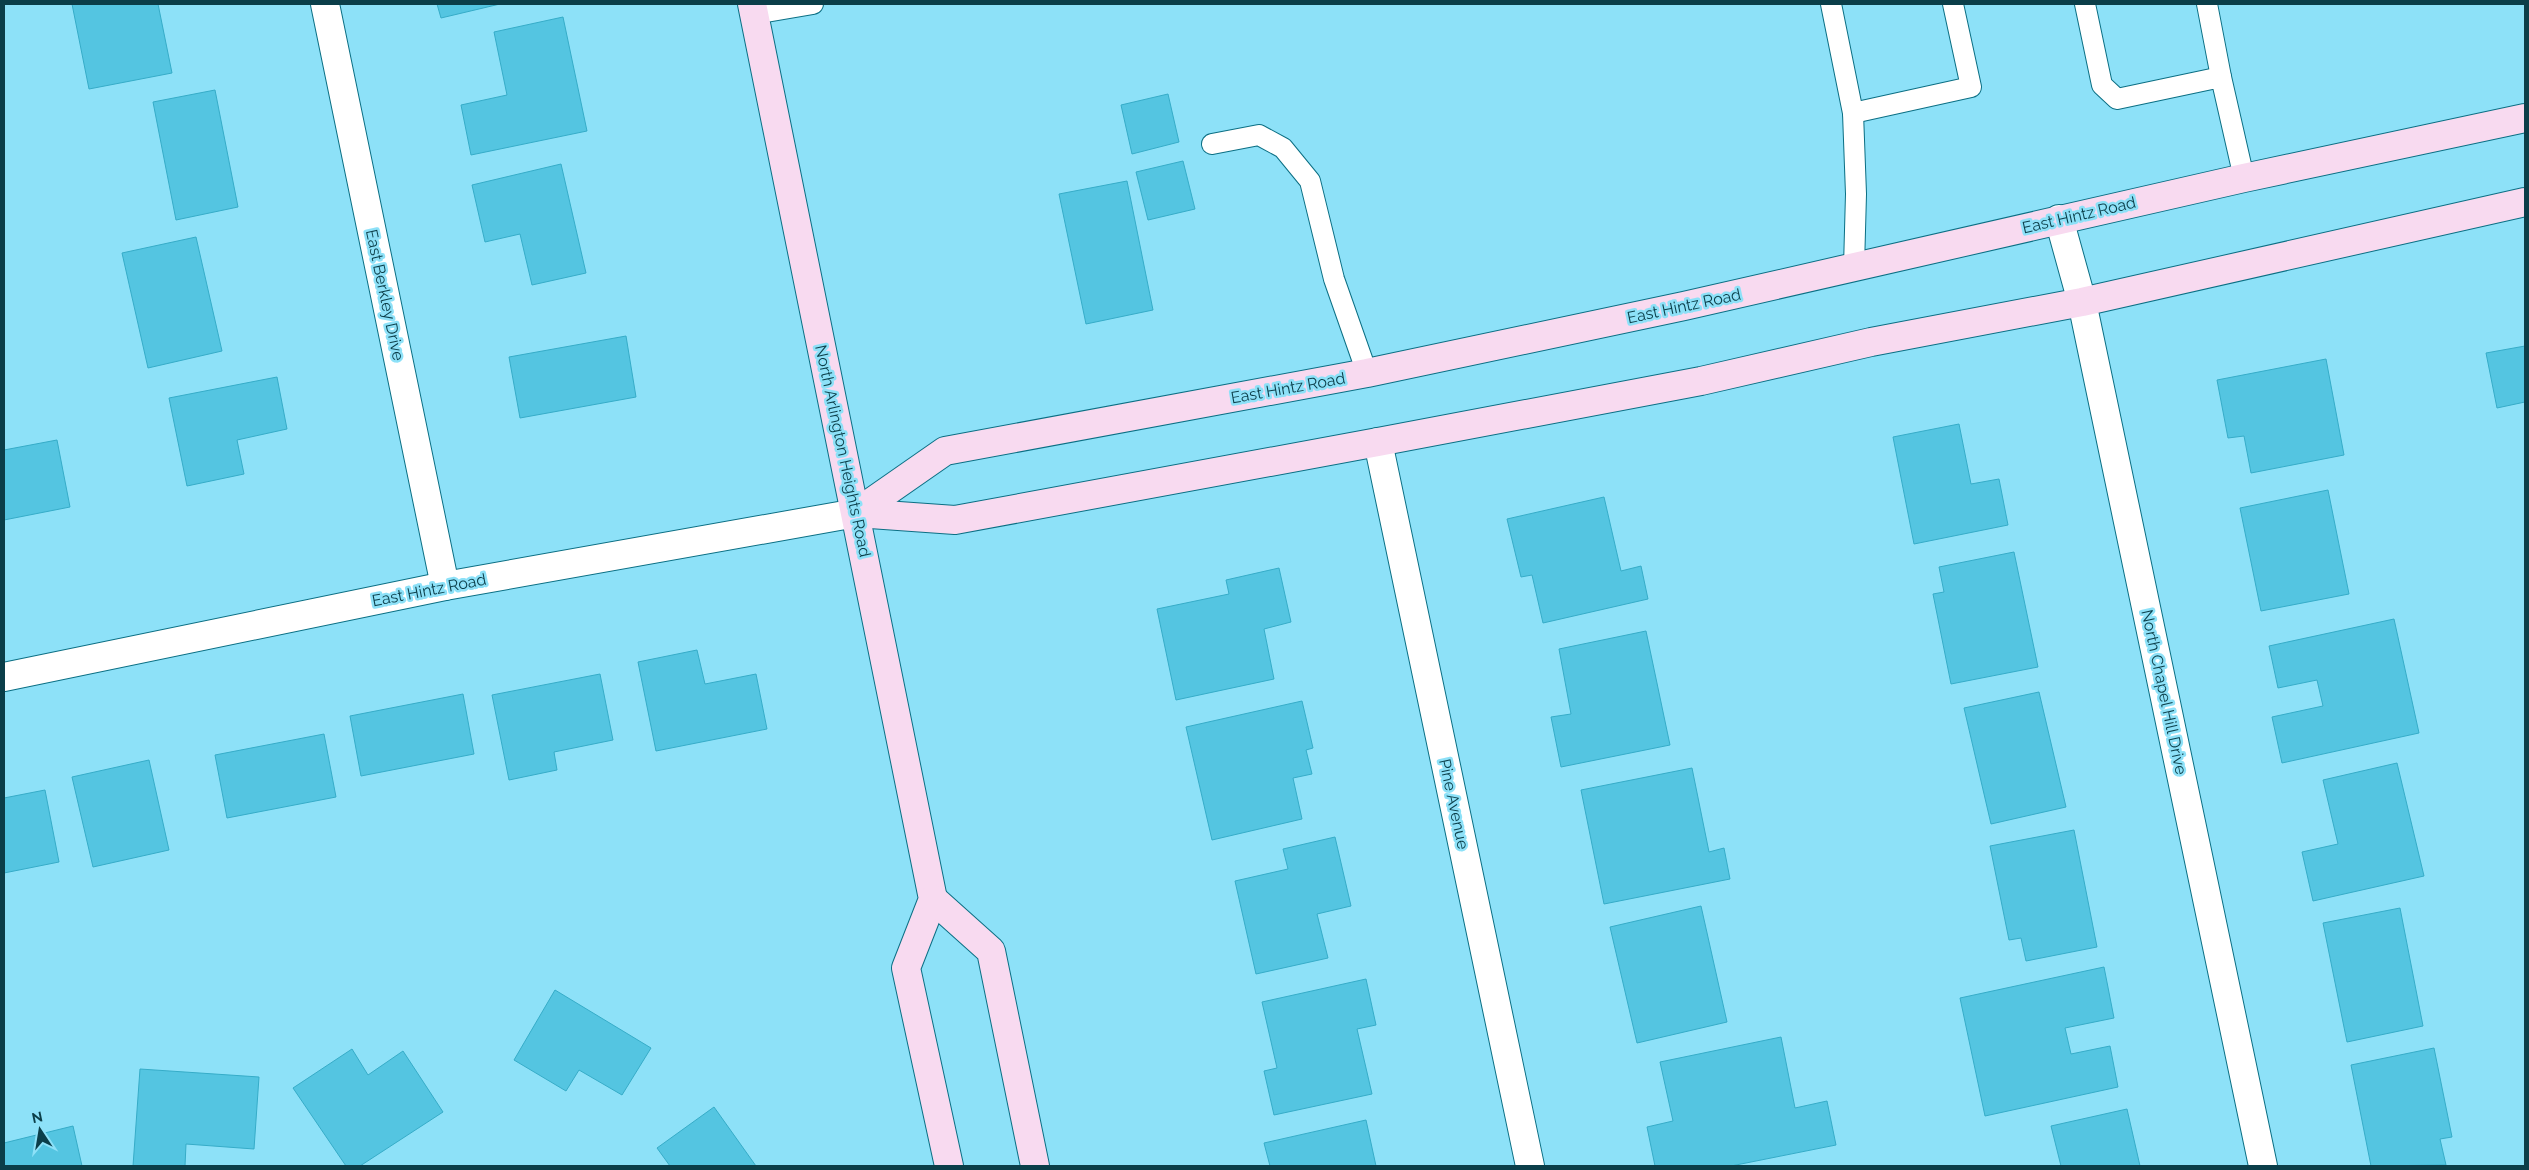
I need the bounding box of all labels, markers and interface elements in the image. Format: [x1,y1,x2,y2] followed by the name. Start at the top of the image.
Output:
[2020,193,2138,237] street label: East Hintz Road
[362,228,408,362] street label: East Berkley Drive
[1625,285,1743,327] street label: East Hintz Road
[811,343,875,559] street label: North Arlington Heights Road
[1229,369,1347,407] street label: East Hintz Road
[370,570,488,610] street label: East Hintz Road
[2137,608,2191,776] street label: North Chapel Hill Drive
[1435,757,1473,851] street label: Pine Avenue
[15,1105,65,1155] north arrow
[30,1108,44,1126] text: N

